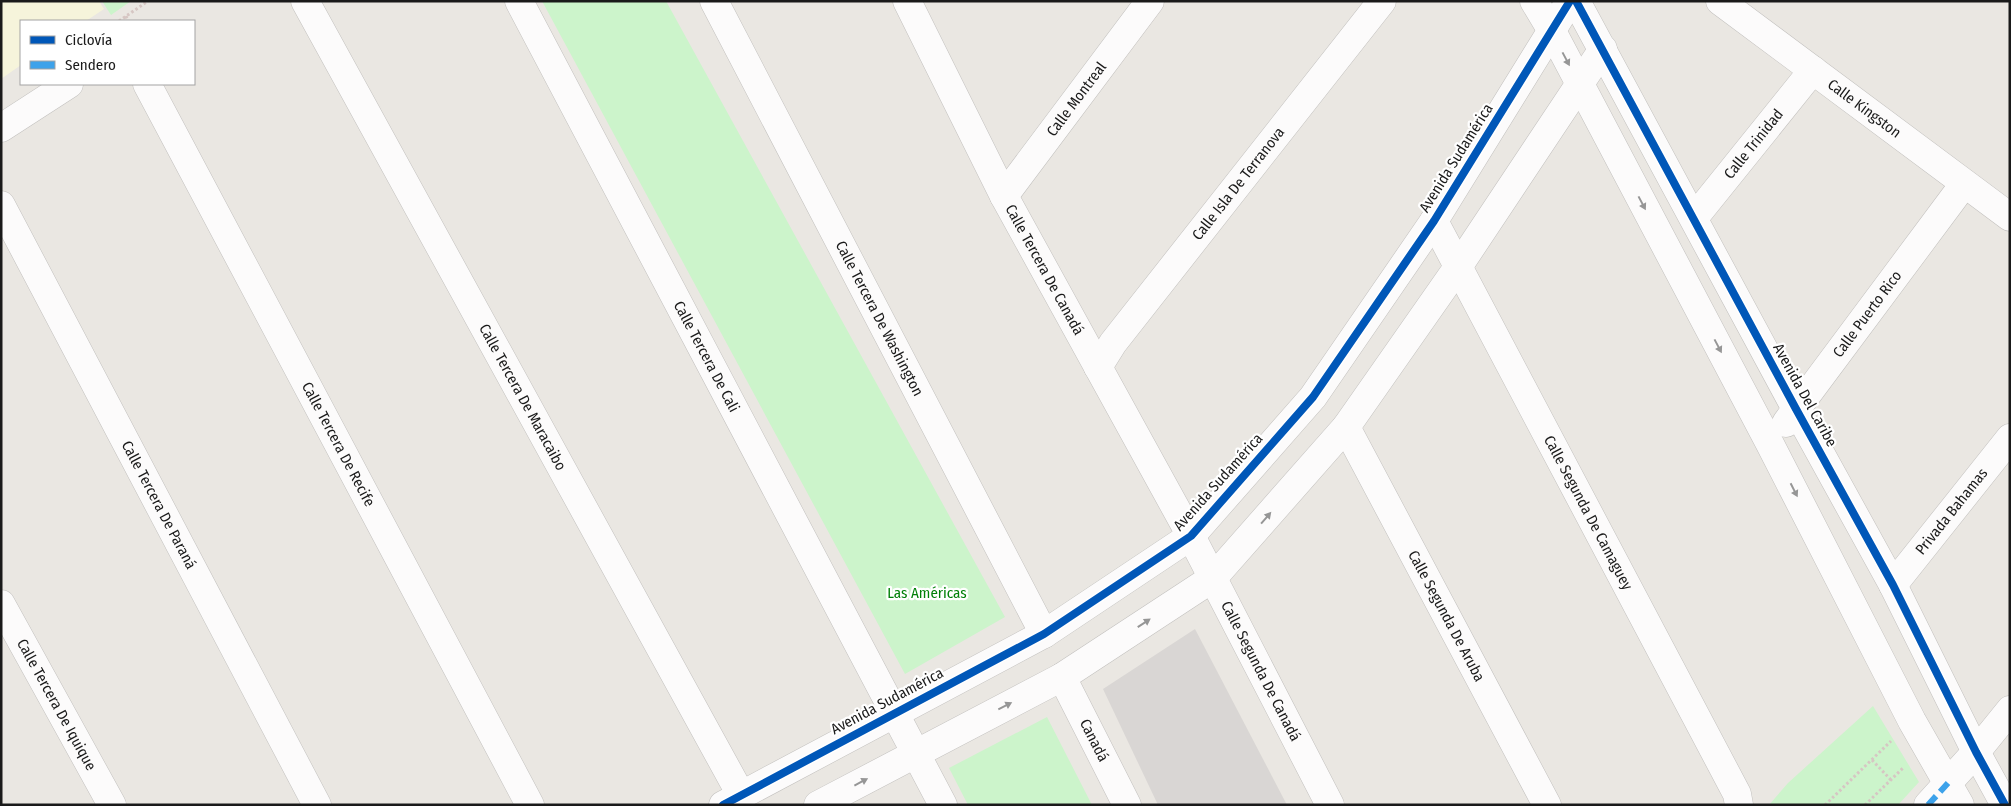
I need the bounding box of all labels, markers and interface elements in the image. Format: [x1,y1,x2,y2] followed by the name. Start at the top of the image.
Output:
[20,20,195,85] legend
[65,31,112,49] text: Ciclovía
[1562,52,1570,66] one-way arrow
[65,56,116,74] text: Sendero
[1043,58,1110,140] street label: Calle Montreal
[1824,75,1905,142] street label: Calle Kingston
[1415,100,1497,216] street label: Avenida Sudamérica
[1720,106,1787,182] street label: Calle Trinidad
[1188,124,1288,244] street label: Calle Isla De Terranova
[1638,195,1646,210] one-way arrow
[1001,201,1088,338] street label: Calle Tercera De Canadá
[832,238,927,399] street label: Calle Tercera De Washington
[1829,267,1905,361] street label: Calle Puerto Rico
[670,298,743,415] street label: Calle Tercera De Cali
[475,321,570,474] street label: Calle Tercera De Maracaibo
[1714,340,1723,353] one-way arrow
[1769,340,1841,450] street label: Avenida Del Caribe
[298,379,379,510] street label: Calle Tercera De Recife
[1170,430,1266,534] street label: Avenida Sudamérica
[1540,432,1637,593] street label: Calle Segunda De Camaguey
[118,438,200,572] street label: Calle Tercera De Paraná
[1912,465,1991,558] street label: Privada Bahamas
[1790,483,1798,497] one-way arrow
[1260,512,1272,524] one-way arrow
[1404,547,1489,685] street label: Calle Segunda De Aruba
[887,584,967,602] park label: Las Américas
[1217,598,1304,744] street label: Calle Segunda De Canadá
[1137,618,1151,628] one-way arrow
[13,636,100,774] street label: Calle Tercera De Iquique
[828,664,946,738] street label: Avenida Sudamérica
[998,702,1012,710] one-way arrow
[1076,716,1112,765] street label: Canadá
[854,777,868,786] one-way arrow

